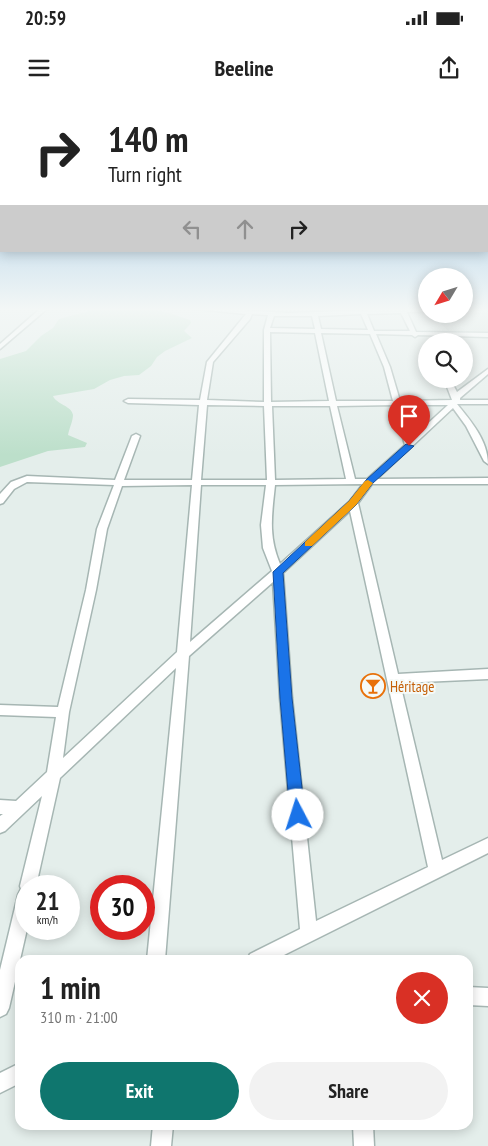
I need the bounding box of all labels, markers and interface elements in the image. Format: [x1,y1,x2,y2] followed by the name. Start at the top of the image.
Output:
[25,6,66,30] text: 20:59
[25,54,53,82] icon: menu
[214,54,274,82] text: Beeline
[435,54,463,82] icon: share
[108,116,189,162] text: 140 m
[25,120,90,185] icon: right
[108,160,182,188] text: Turn right
[178,215,206,243] icon: left
[231,215,259,243] icon: ahead
[284,215,312,243] icon: right
[418,268,472,322] north arrow
[418,268,473,388] map controls
[418,333,473,388] button: search
[388,395,430,446] pin
[395,402,423,430] icon: arrive
[360,673,386,699] bar icon: Héritage
[390,677,434,696] place label: Héritage
[271,788,323,840] position arrow
[90,875,155,940] speed limit sign: 30
[36,885,59,917] text: 21
[37,912,58,927] text: km/h
[40,968,101,1007] text: 1 min
[396,972,448,1024] button: close
[40,1007,118,1027] text: 310 m · 21:00
[40,1062,239,1120] button: Exit
[249,1062,448,1120] button: Share

